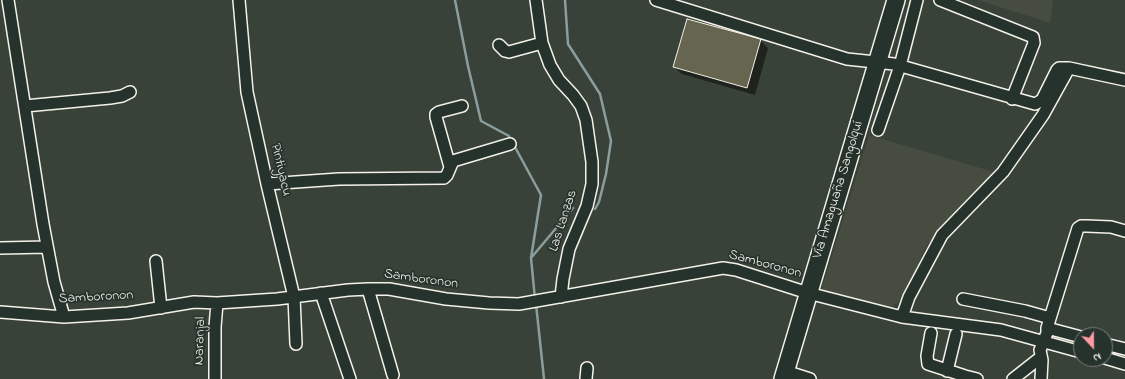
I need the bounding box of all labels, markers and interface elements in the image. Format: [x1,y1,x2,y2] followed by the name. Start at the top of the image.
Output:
[810,119,868,261] street label: Vía Amaguaña Sangolquí
[266,142,294,198] street label: Pintiyacu
[546,188,582,254] street label: Las Lanzas
[727,247,803,283] street label: Samboronon
[383,266,459,294] street label: Samboronon
[58,288,134,308] street label: Samboronon
[192,316,210,366] street label: Naranjal
[1073,327,1113,367] north arrow
[1091,348,1104,366] text: N

